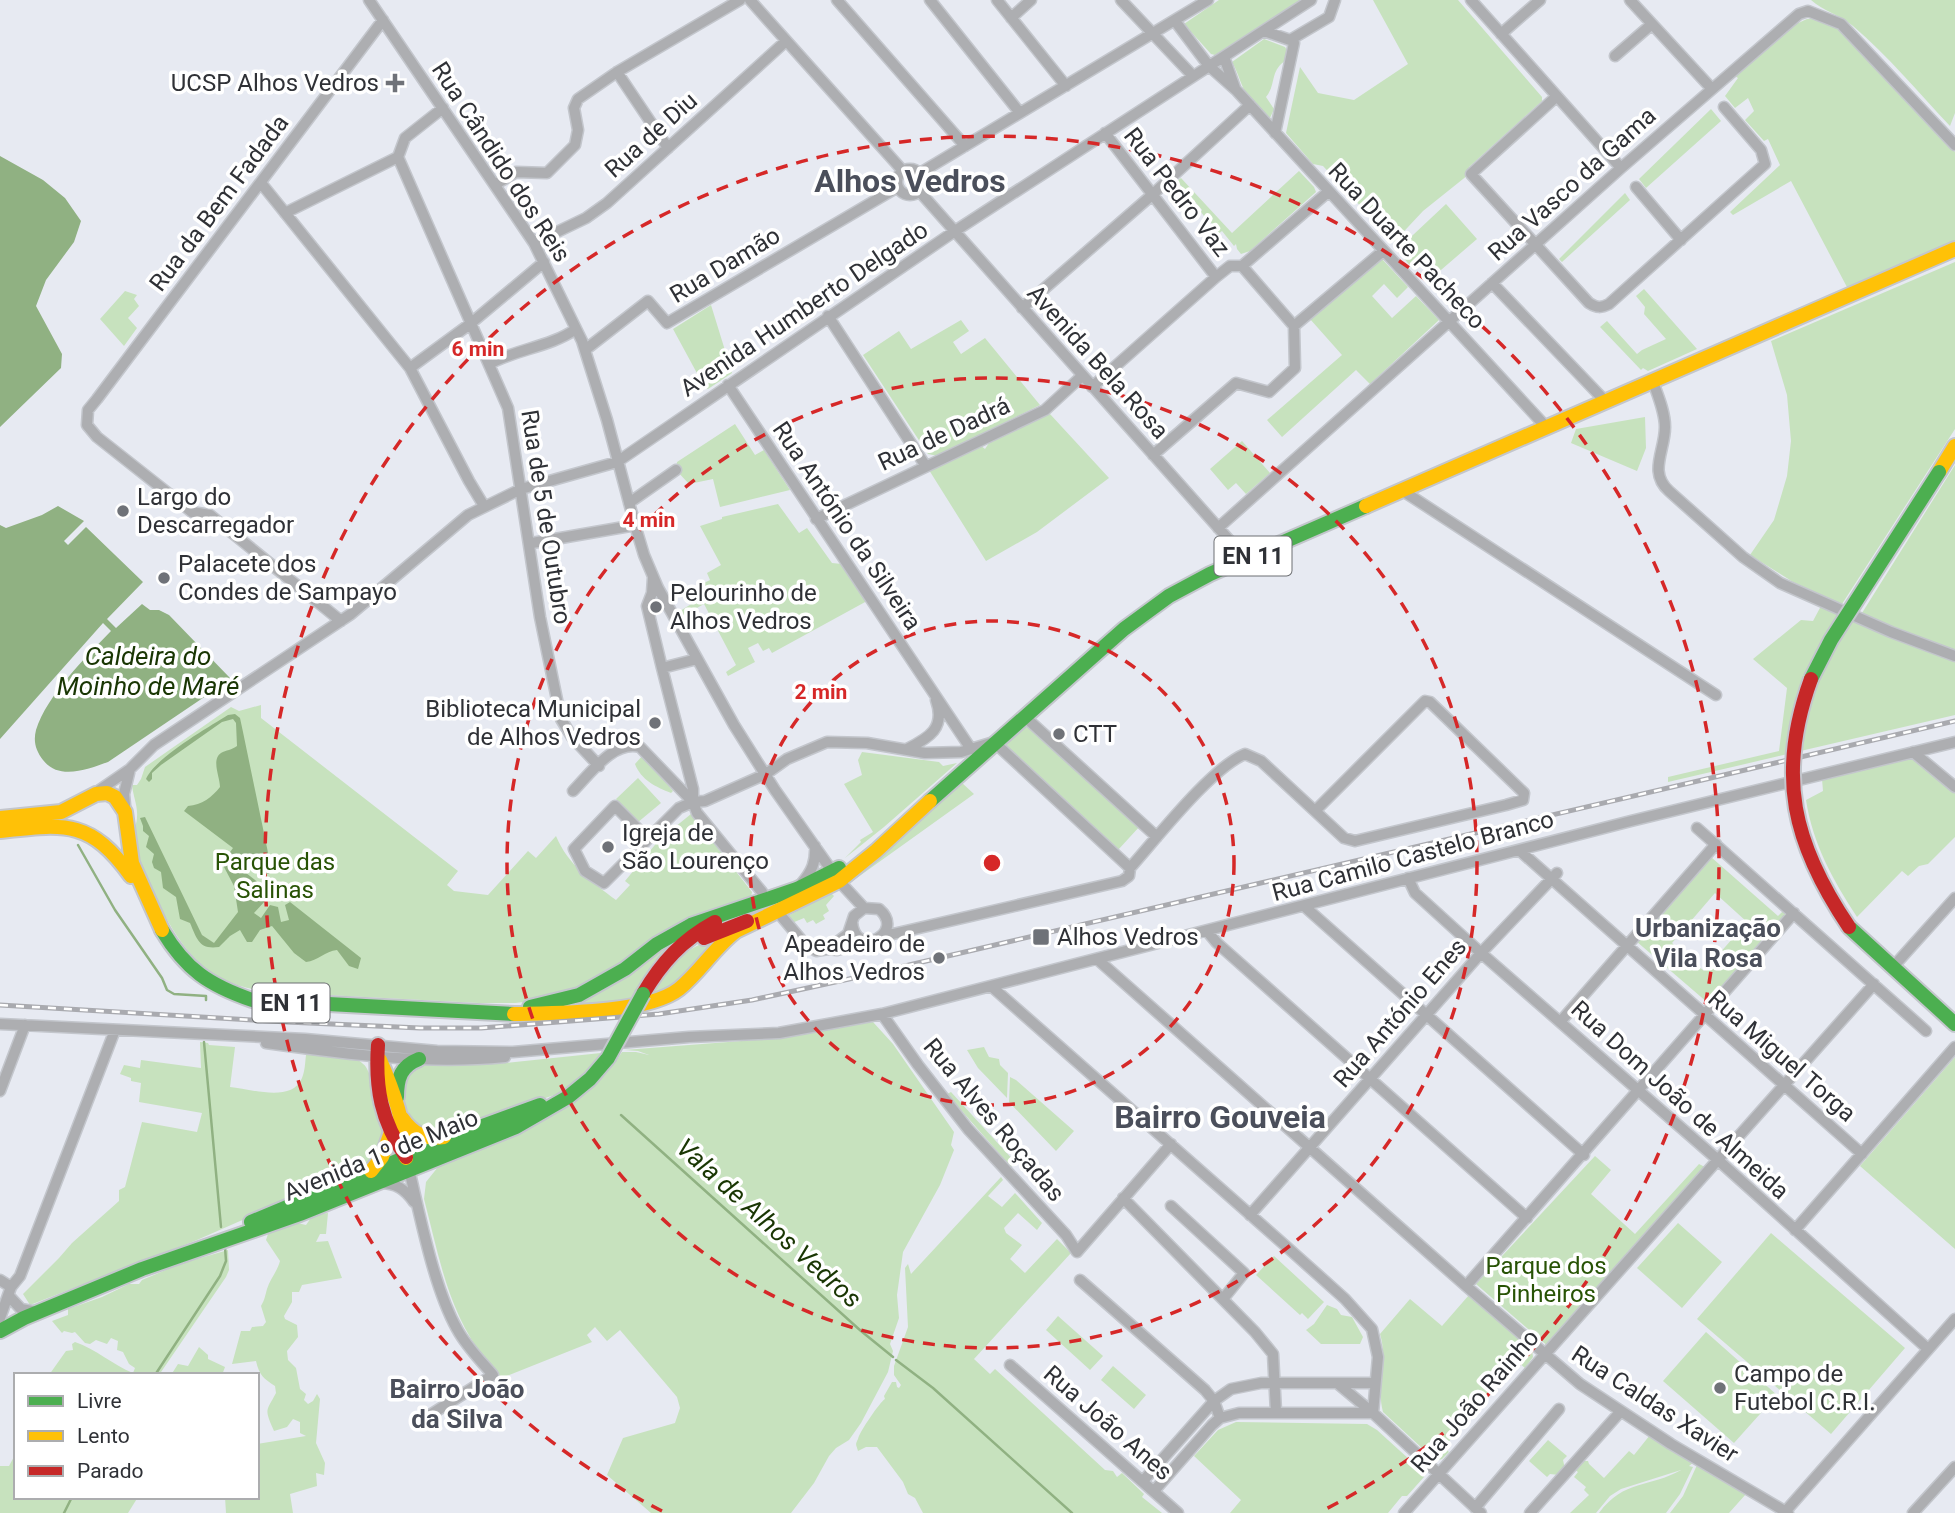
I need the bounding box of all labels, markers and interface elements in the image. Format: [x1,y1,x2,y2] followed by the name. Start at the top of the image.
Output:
[426,57,576,267] street label: Rua Cândido dos Reis
[171,69,379,97] place label: UCSP Alhos Vedros
[385,73,405,93] marker: UCSP Alhos Vedros
[599,86,703,184] street label: Rua de Diu
[1483,102,1661,266] street label: Rua Vasco da Gama
[144,109,294,297] street label: Rua da Bem Fadada
[1118,122,1236,262] street label: Rua Pedro Vaz
[1323,157,1491,335] street label: Rua Duarte Pacheco
[814,162,1006,200] district label: Alhos Vedros
[675,216,933,402] street label: Avenida Humberto Delgado
[665,221,785,309] street label: Rua Damão
[1022,279,1174,445] street label: Avenida Bela Rosa
[452,337,504,361] text: 6 min
[874,391,1014,477] street label: Rua de Dadrá
[515,408,577,626] street label: Rua de 5 de Outubro
[767,417,927,635] street label: Rua António da Silveira
[137,483,294,539] place label: Largo do Descarregador
[115,503,131,519] marker: Largo do Descarregador
[623,508,675,532] text: 4 min
[1214,536,1292,576] road number: EN 11
[178,550,397,606] place label: Palacete dos Condes de Sampayo
[156,570,172,586] marker: Palacete dos Condes de Sampayo
[670,579,817,635] place label: Pelourinho de Alhos Vedros
[648,599,664,615] marker: Pelourinho de Alhos Vedros
[57,641,239,701] water label: Caldeira do Moinho de Maré
[795,680,847,704] text: 2 min
[425,695,641,751] place label: Biblioteca Municipal de Alhos Vedros
[647,715,663,731] marker: Biblioteca Municipal de Alhos Vedros
[1073,720,1117,748] place label: CTT
[1051,726,1067,742] marker: CTT
[1269,805,1557,907] street label: Rua Camilo Castelo Branco
[622,819,769,875] place label: Igreja de São Lourenço
[600,839,616,855] marker: Igreja de São Lourenço
[215,848,335,904] park label: Parque das Salinas
[980,851,1004,875] centre of rings
[1635,913,1781,973] district label: Urbanização Vila Rosa
[1057,923,1199,951] place label: Alhos Vedros
[1031,927,1051,947] marker: Alhos Vedros
[783,930,925,986] place label: Apeadeiro de Alhos Vedros
[1328,933,1472,1093] street label: Rua António Enes
[931,950,947,966] marker: Apeadeiro de Alhos Vedros
[252,984,330,1022] road number: EN 11
[1703,984,1861,1128] street label: Rua Miguel Torga
[1565,995,1795,1205] street label: Rua Dom João de Almeida
[918,1033,1070,1207] street label: Rua Alves Roçadas
[1114,1098,1326,1136] district label: Bairro Gouveia
[280,1103,482,1207] street label: Avenida 1º de Maio
[670,1132,868,1314] water label: Vala de Alhos Vedros
[1485,1252,1607,1308] park label: Parque dos Pinheiros
[1405,1324,1545,1478] street label: Rua João Rainho
[1567,1340,1743,1468] street label: Rua Caldas Xavier
[1038,1360,1178,1486] street label: Rua João Anes
[1734,1360,1876,1416] place label: Campo de Futebol C.R.I.
[14,1373,259,1499] legend
[390,1374,524,1434] district label: Bairro João da Silva
[1712,1380,1728,1396] marker: Campo de Futebol C.R.I.
[77,1389,122,1413] text: Livre
[77,1424,130,1448] text: Lento
[77,1459,144,1483] text: Parado

